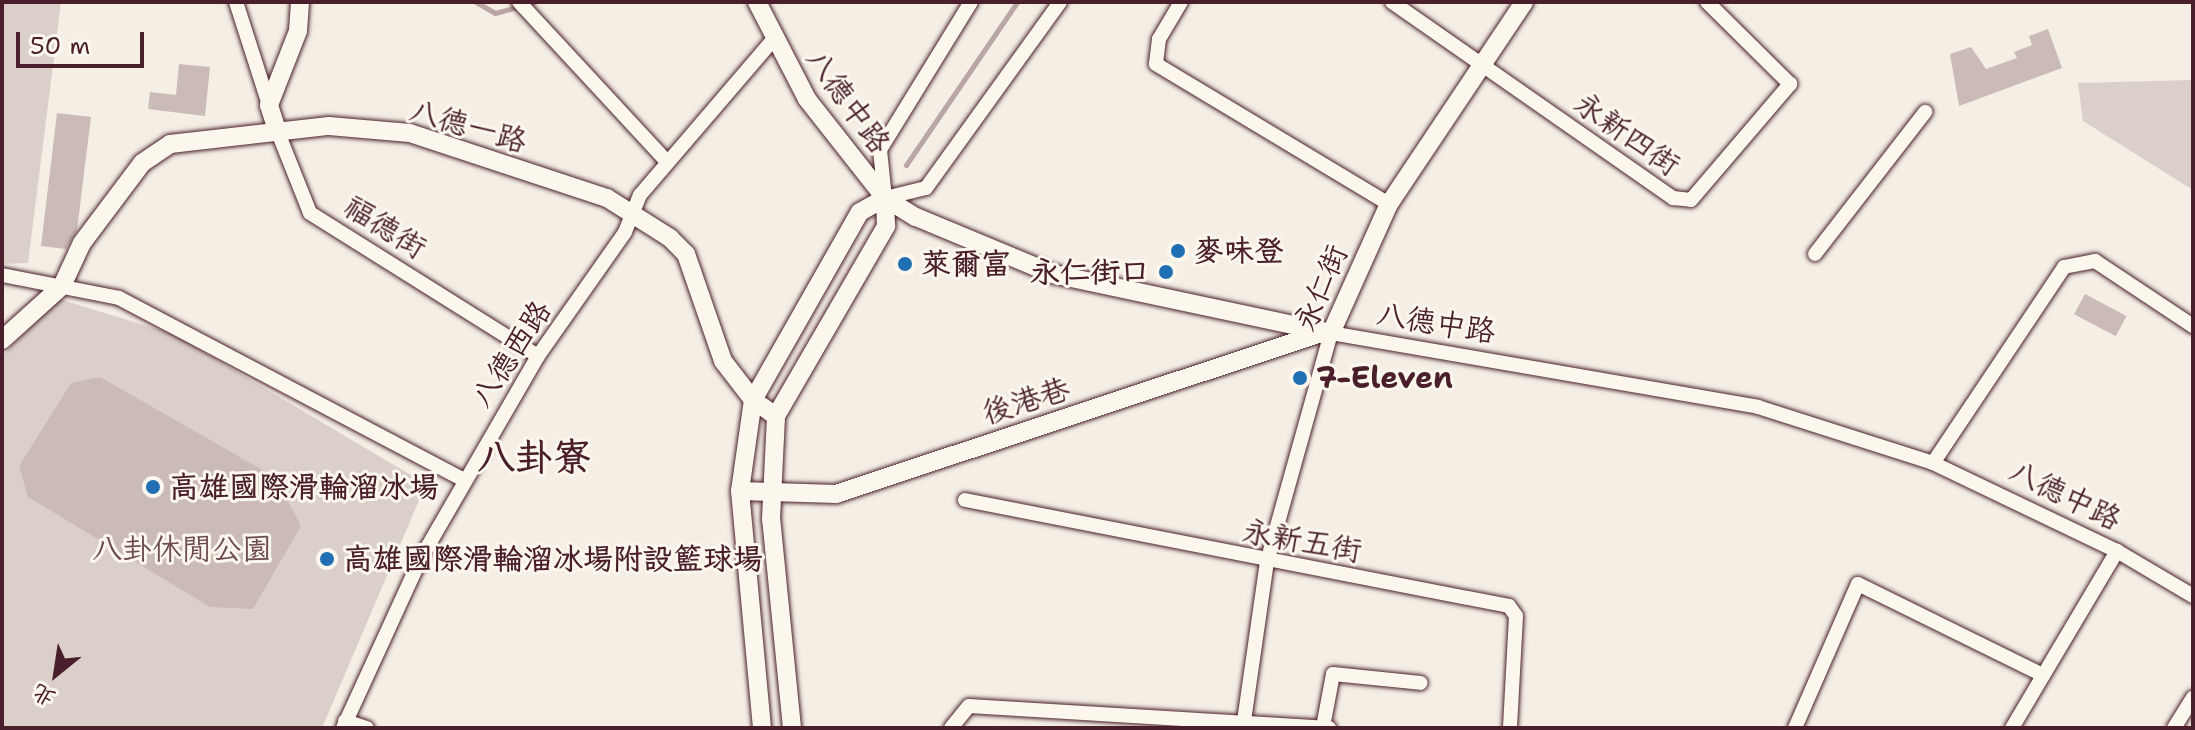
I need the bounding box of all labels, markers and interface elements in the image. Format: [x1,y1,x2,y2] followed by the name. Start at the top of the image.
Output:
[20,16,148,66] scale bar
[30,30,90,62] text: 50 m
[798,42,898,160] street label: 八德中路
[1568,85,1686,183] street label: 永新四街
[405,92,531,160] street label: 八德一路
[337,188,433,266] street label: 福德街
[1194,233,1284,269] place label: 麥味登
[1287,240,1355,336] street label: 永仁街
[1169,242,1187,260] marker: 麥味登
[921,246,1011,282] place label: 萊爾富
[1030,254,1150,290] place label: 永仁街口
[896,255,914,273] marker: 萊爾富
[1157,263,1175,281] marker: 永仁街口
[463,294,559,414] street label: 八德西路
[1374,296,1498,350] street label: 八德中路
[1316,360,1453,396] place label: 7-Eleven
[1291,369,1309,387] marker: 7-Eleven
[978,371,1074,431] street label: 後港巷
[477,434,591,480] district label: 八卦寮
[2003,453,2127,537] street label: 八德中路
[169,469,439,505] place label: 高雄國際滑輪溜冰場
[144,478,162,496] marker: 高雄國際滑輪溜冰場
[1240,513,1364,569] street label: 永新五街
[92,531,272,567] park label: 八卦休閒公園
[343,541,763,577] place label: 高雄國際滑輪溜冰場附設籃球場
[318,550,336,568] marker: 高雄國際滑輪溜冰場附設籃球場
[16,634,96,714] north arrow
[27,677,61,713] text: 北

